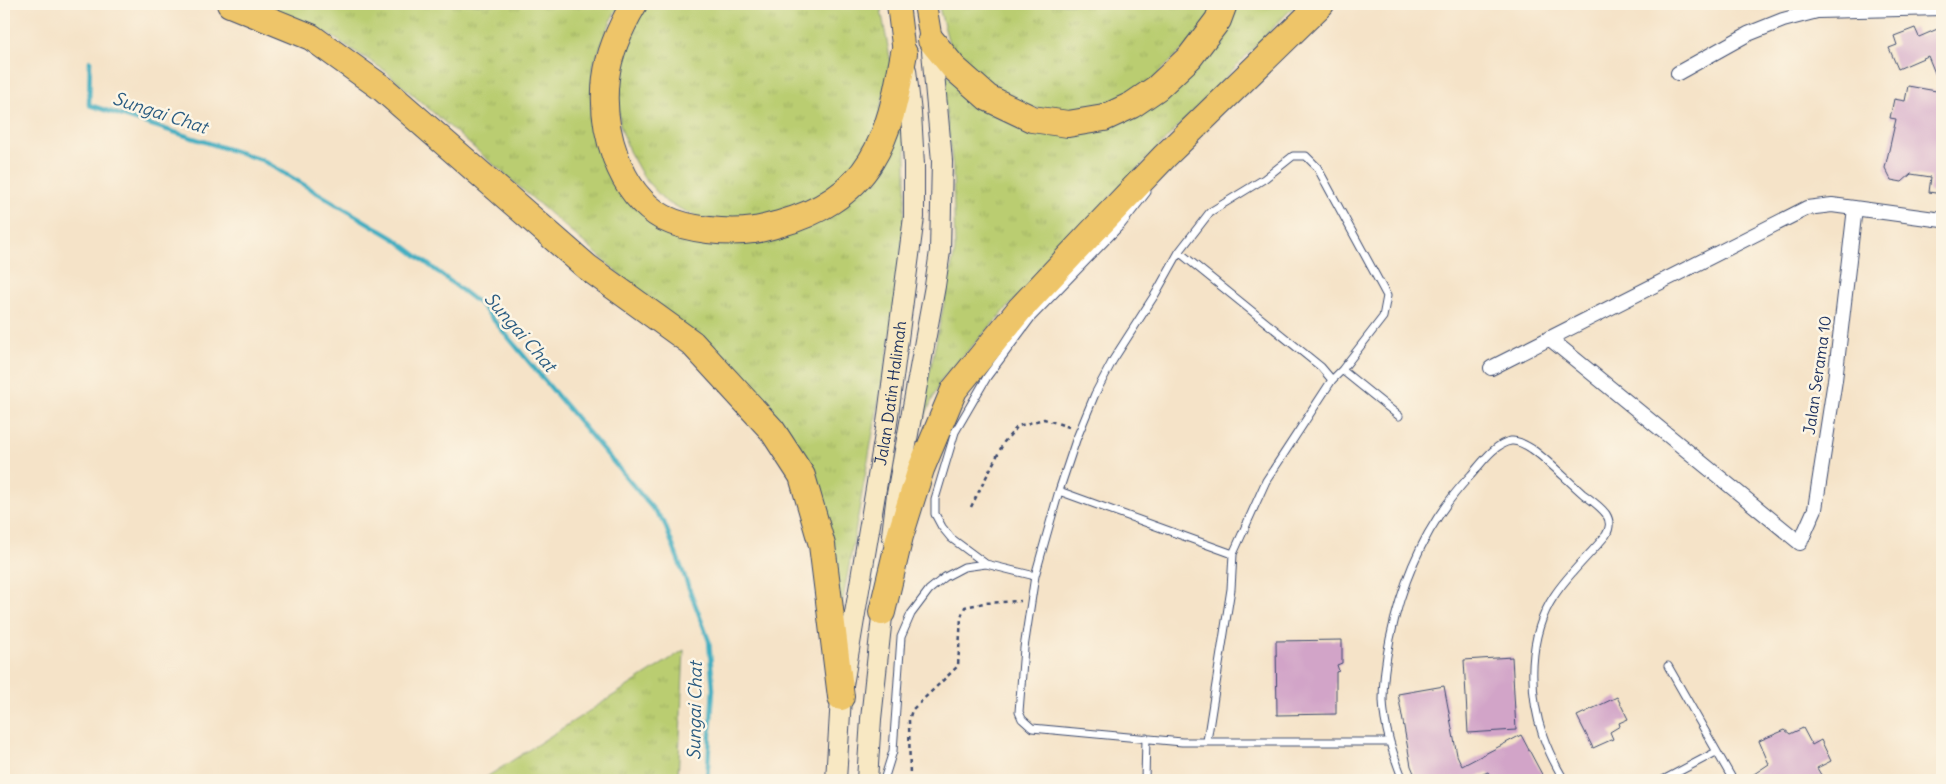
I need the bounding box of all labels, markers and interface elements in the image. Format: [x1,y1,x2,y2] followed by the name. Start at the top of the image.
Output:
[110,86,212,139] water label: Sungai Chat
[480,287,563,378] water label: Sungai Chat
[1799,314,1835,436] street label: Jalan Serama 10
[870,320,910,467] street label: Jalan Datin Halimah
[682,660,707,760] water label: Sungai Chat

